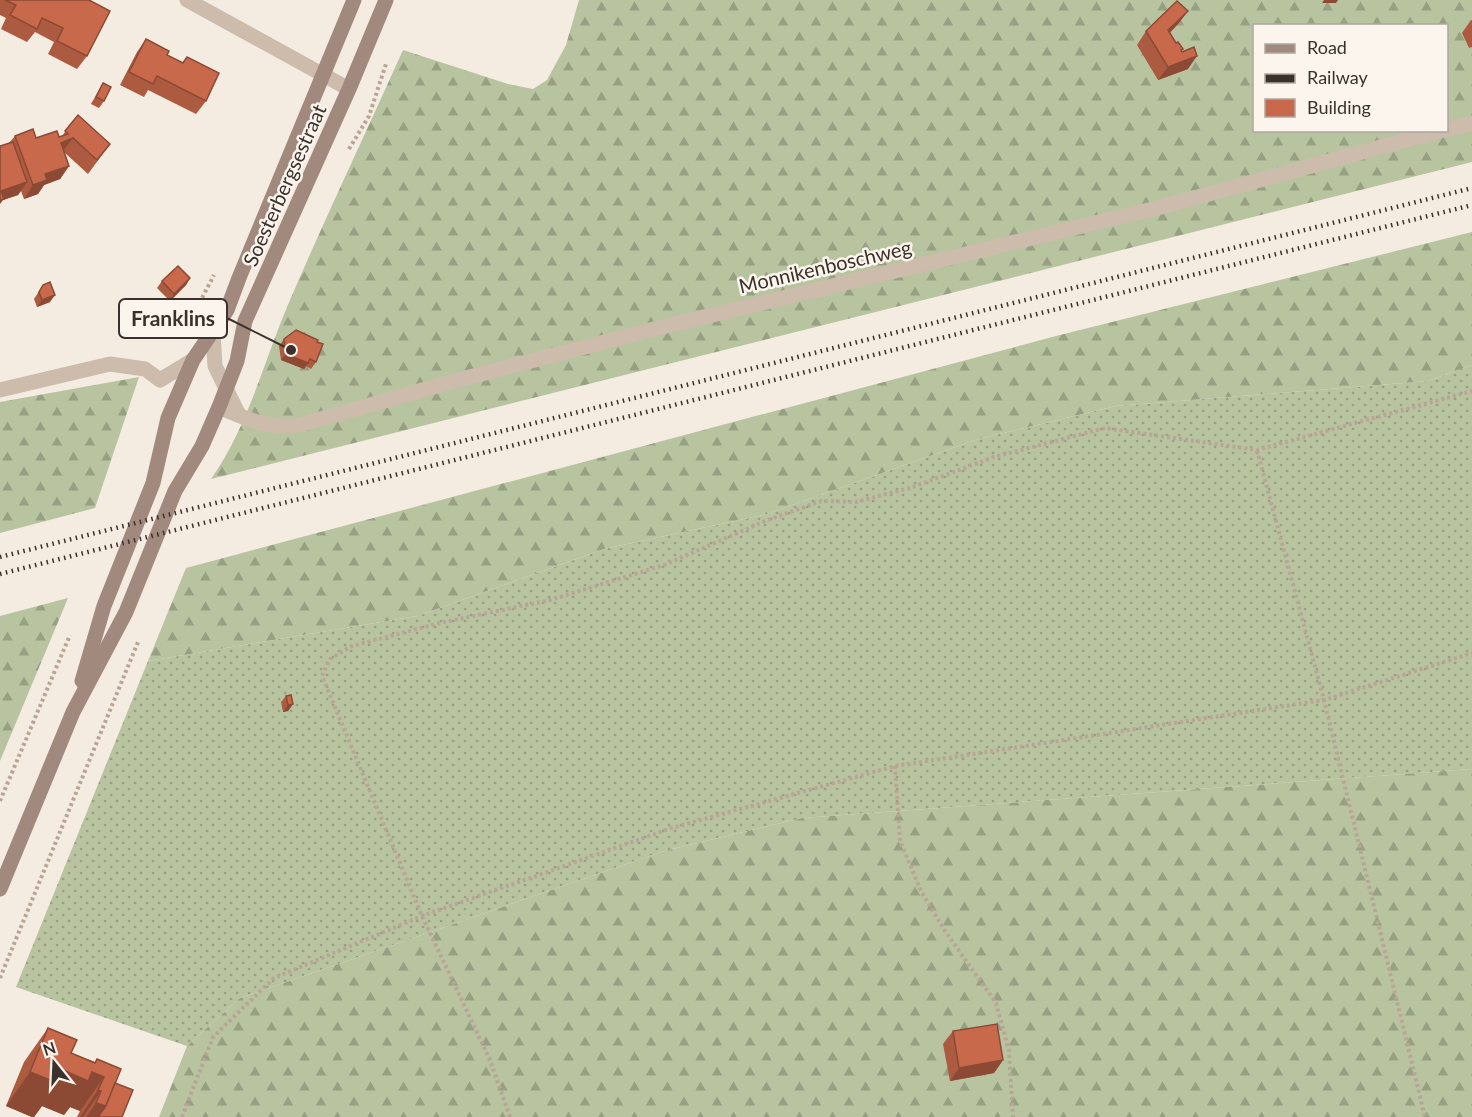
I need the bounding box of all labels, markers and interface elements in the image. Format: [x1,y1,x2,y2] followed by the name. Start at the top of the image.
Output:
[1253,24,1448,132] legend
[1307,36,1347,58] text: Road
[1307,66,1368,88] text: Railway
[1307,96,1371,118] text: Building
[238,100,330,270] street label: Soesterbergsestraat
[736,234,914,298] street label: Monnikenboschweg
[119,299,227,338] callout: Franklins
[131,305,215,330] text: Franklins
[24,1033,84,1093] north arrow
[40,1037,58,1059] text: N

